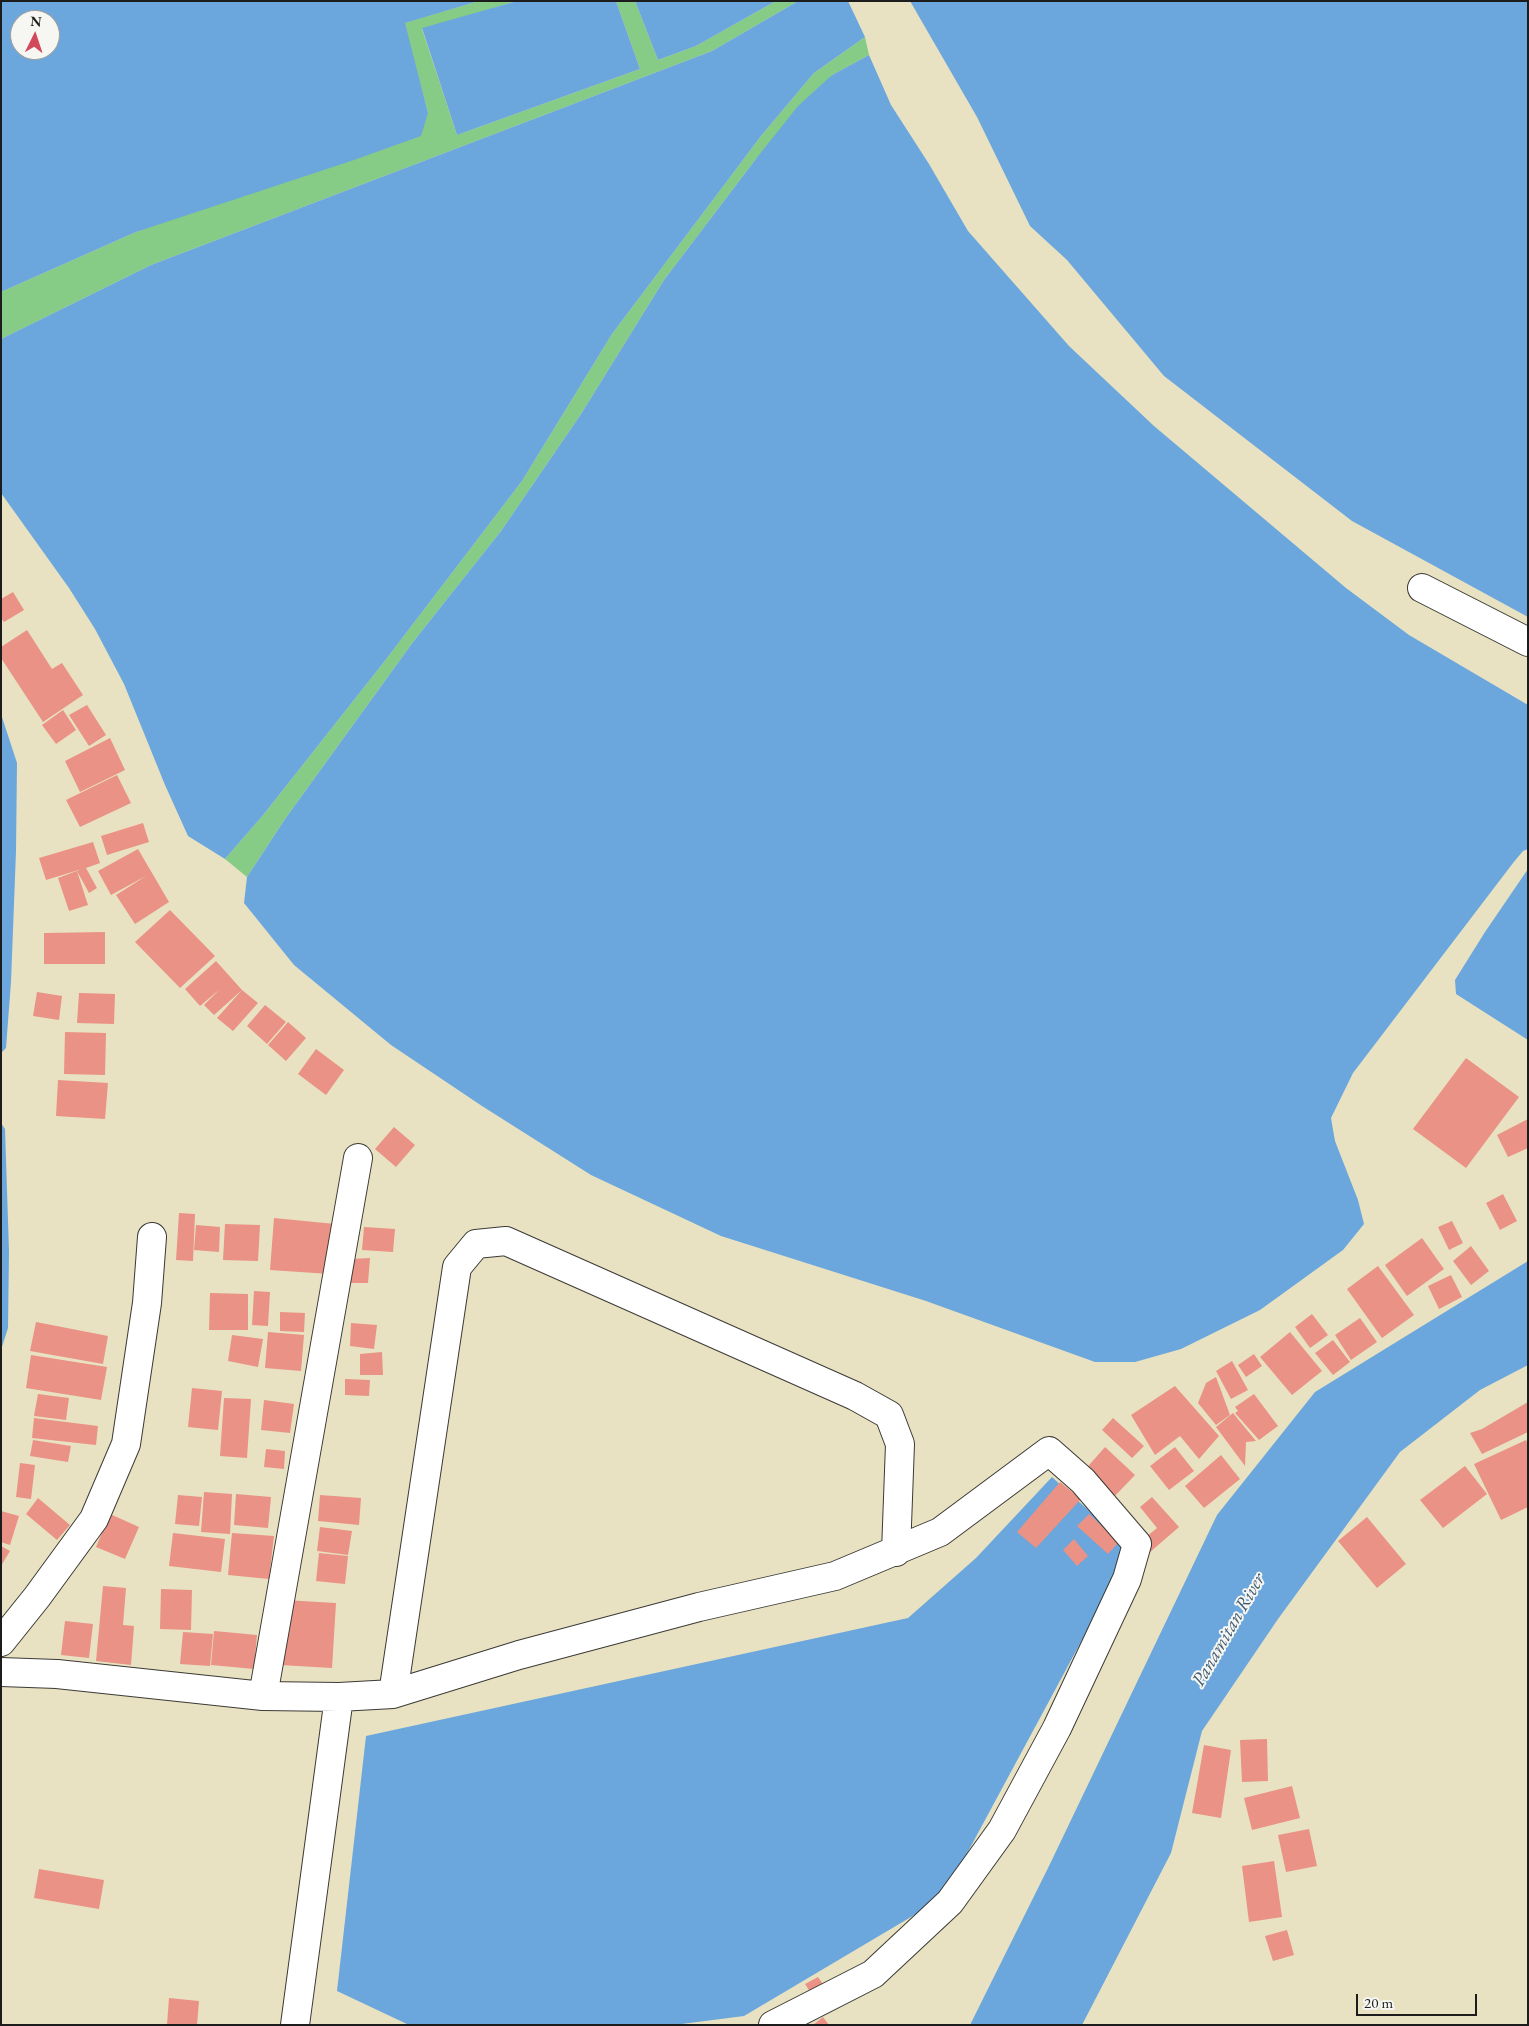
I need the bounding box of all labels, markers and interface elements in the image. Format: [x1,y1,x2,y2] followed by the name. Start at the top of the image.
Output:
[10,10,60,60] north arrow
[30,12,42,30] text: N
[1187,1569,1271,1691] water label: Panamitan River
[1359,1984,1480,2016] scale bar
[1364,1993,1393,2012] text: 20 m

